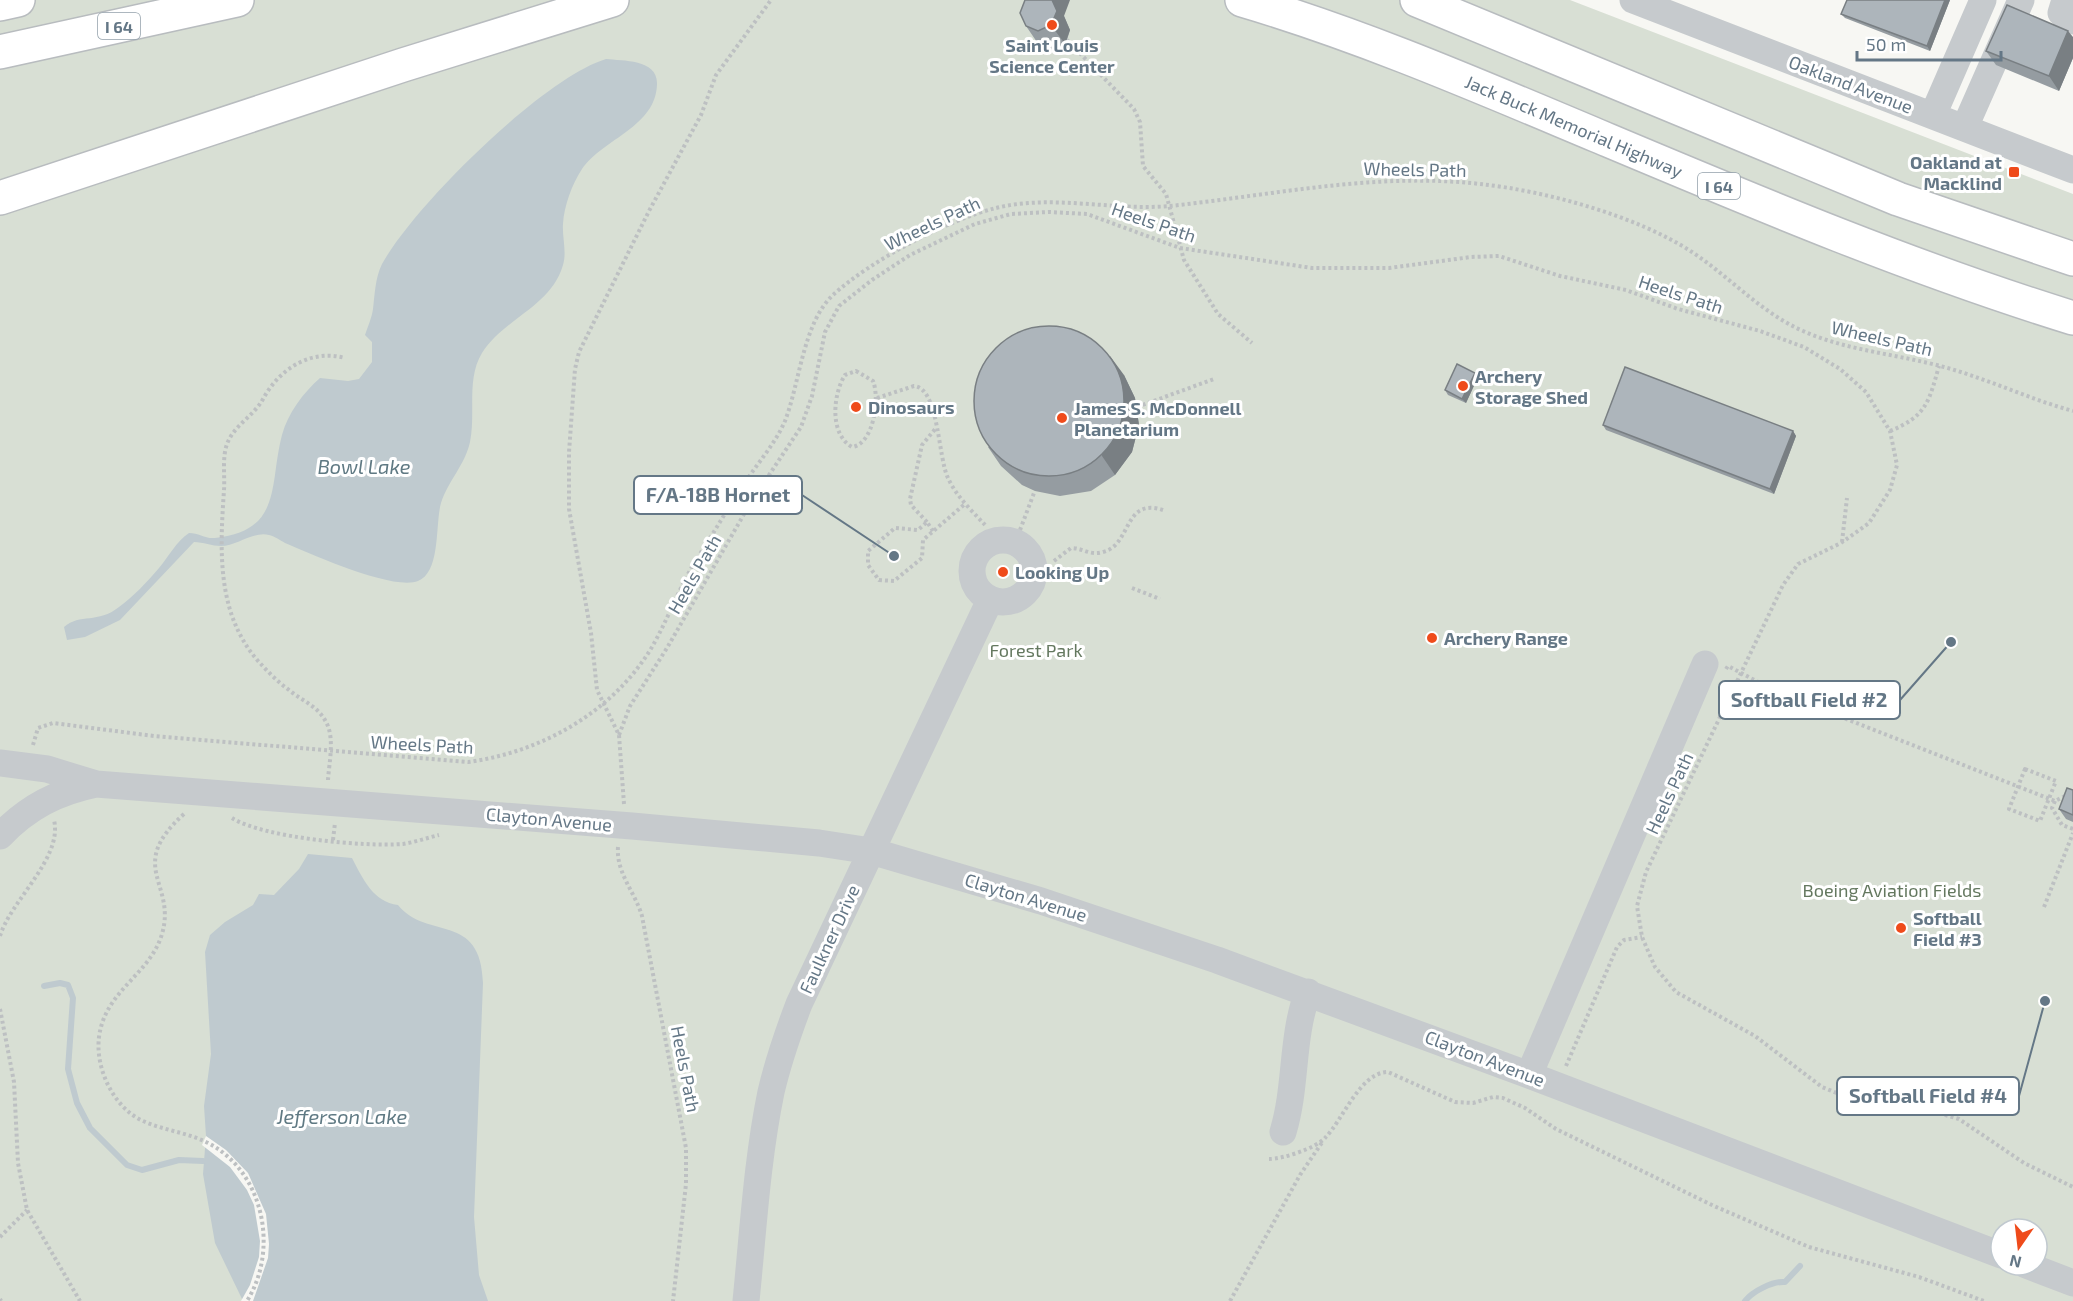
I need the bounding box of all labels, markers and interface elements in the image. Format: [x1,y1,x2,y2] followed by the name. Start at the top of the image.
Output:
[98,13,140,39] road number: I 64
[1045,18,1059,32] marker: Saint Louis Science Center
[1857,24,2001,62] scale bar
[1866,33,1906,55] text: 50 m
[989,34,1115,77] place label: Saint Louis Science Center
[1786,50,1916,118] street label: Oakland Avenue
[1462,70,1686,182] street label: Jack Buck Memorial Highway
[1910,151,2003,194] place label: Oakland at Macklind
[1363,157,1467,181] street label: Wheels Path
[2007,165,2021,179] marker: Oakland at Macklind
[1698,173,1740,199] road number: I 64
[881,191,983,255] street label: Wheels Path
[1109,197,1199,247] street label: Heels Path
[1636,270,1726,318] street label: Heels Path
[1829,316,1935,360] street label: Wheels Path
[1475,365,1588,408] place label: Archery Storage Shed
[1456,379,1470,393] marker: Archery Storage Shed
[868,396,954,418] place label: Dinosaurs
[1074,397,1241,440] place label: James S. McDonnell Planetarium
[849,400,863,414] marker: Dinosaurs
[1055,411,1069,425] marker: James S. McDonnell Planetarium
[318,454,411,478] water label: Bowl Lake
[634,476,802,514] callout: F/A-18B Hornet
[646,482,790,506] text: F/A-18B Hornet
[663,531,725,617] street label: Heels Path
[1015,561,1109,583] place label: Looking Up
[996,565,1010,579] marker: Looking Up
[1444,627,1568,649] place label: Archery Range
[1425,631,1439,645] marker: Archery Range
[989,639,1083,661] park label: Forest Park
[1719,681,1900,719] callout: Softball Field #2
[1731,687,1887,711] text: Softball Field #2
[370,730,474,758] street label: Wheels Path
[1641,749,1697,837] street label: Heels Path
[485,803,613,835] street label: Clayton Avenue
[962,868,1090,926] street label: Clayton Avenue
[1803,879,1981,901] park label: Boeing Aviation Fields
[794,881,864,997] street label: Faulkner Drive
[1913,907,1982,950] place label: Softball Field #3
[1894,921,1908,935] marker: Softball Field #3
[667,1024,705,1114] street label: Heels Path
[1422,1025,1548,1091] street label: Clayton Avenue
[1837,1077,2019,1115] callout: Softball Field #4
[1849,1083,2007,1107] text: Softball Field #4
[276,1104,407,1128] water label: Jefferson Lake
[1989,1217,2049,1277] north arrow
[2007,1251,2023,1273] text: N

